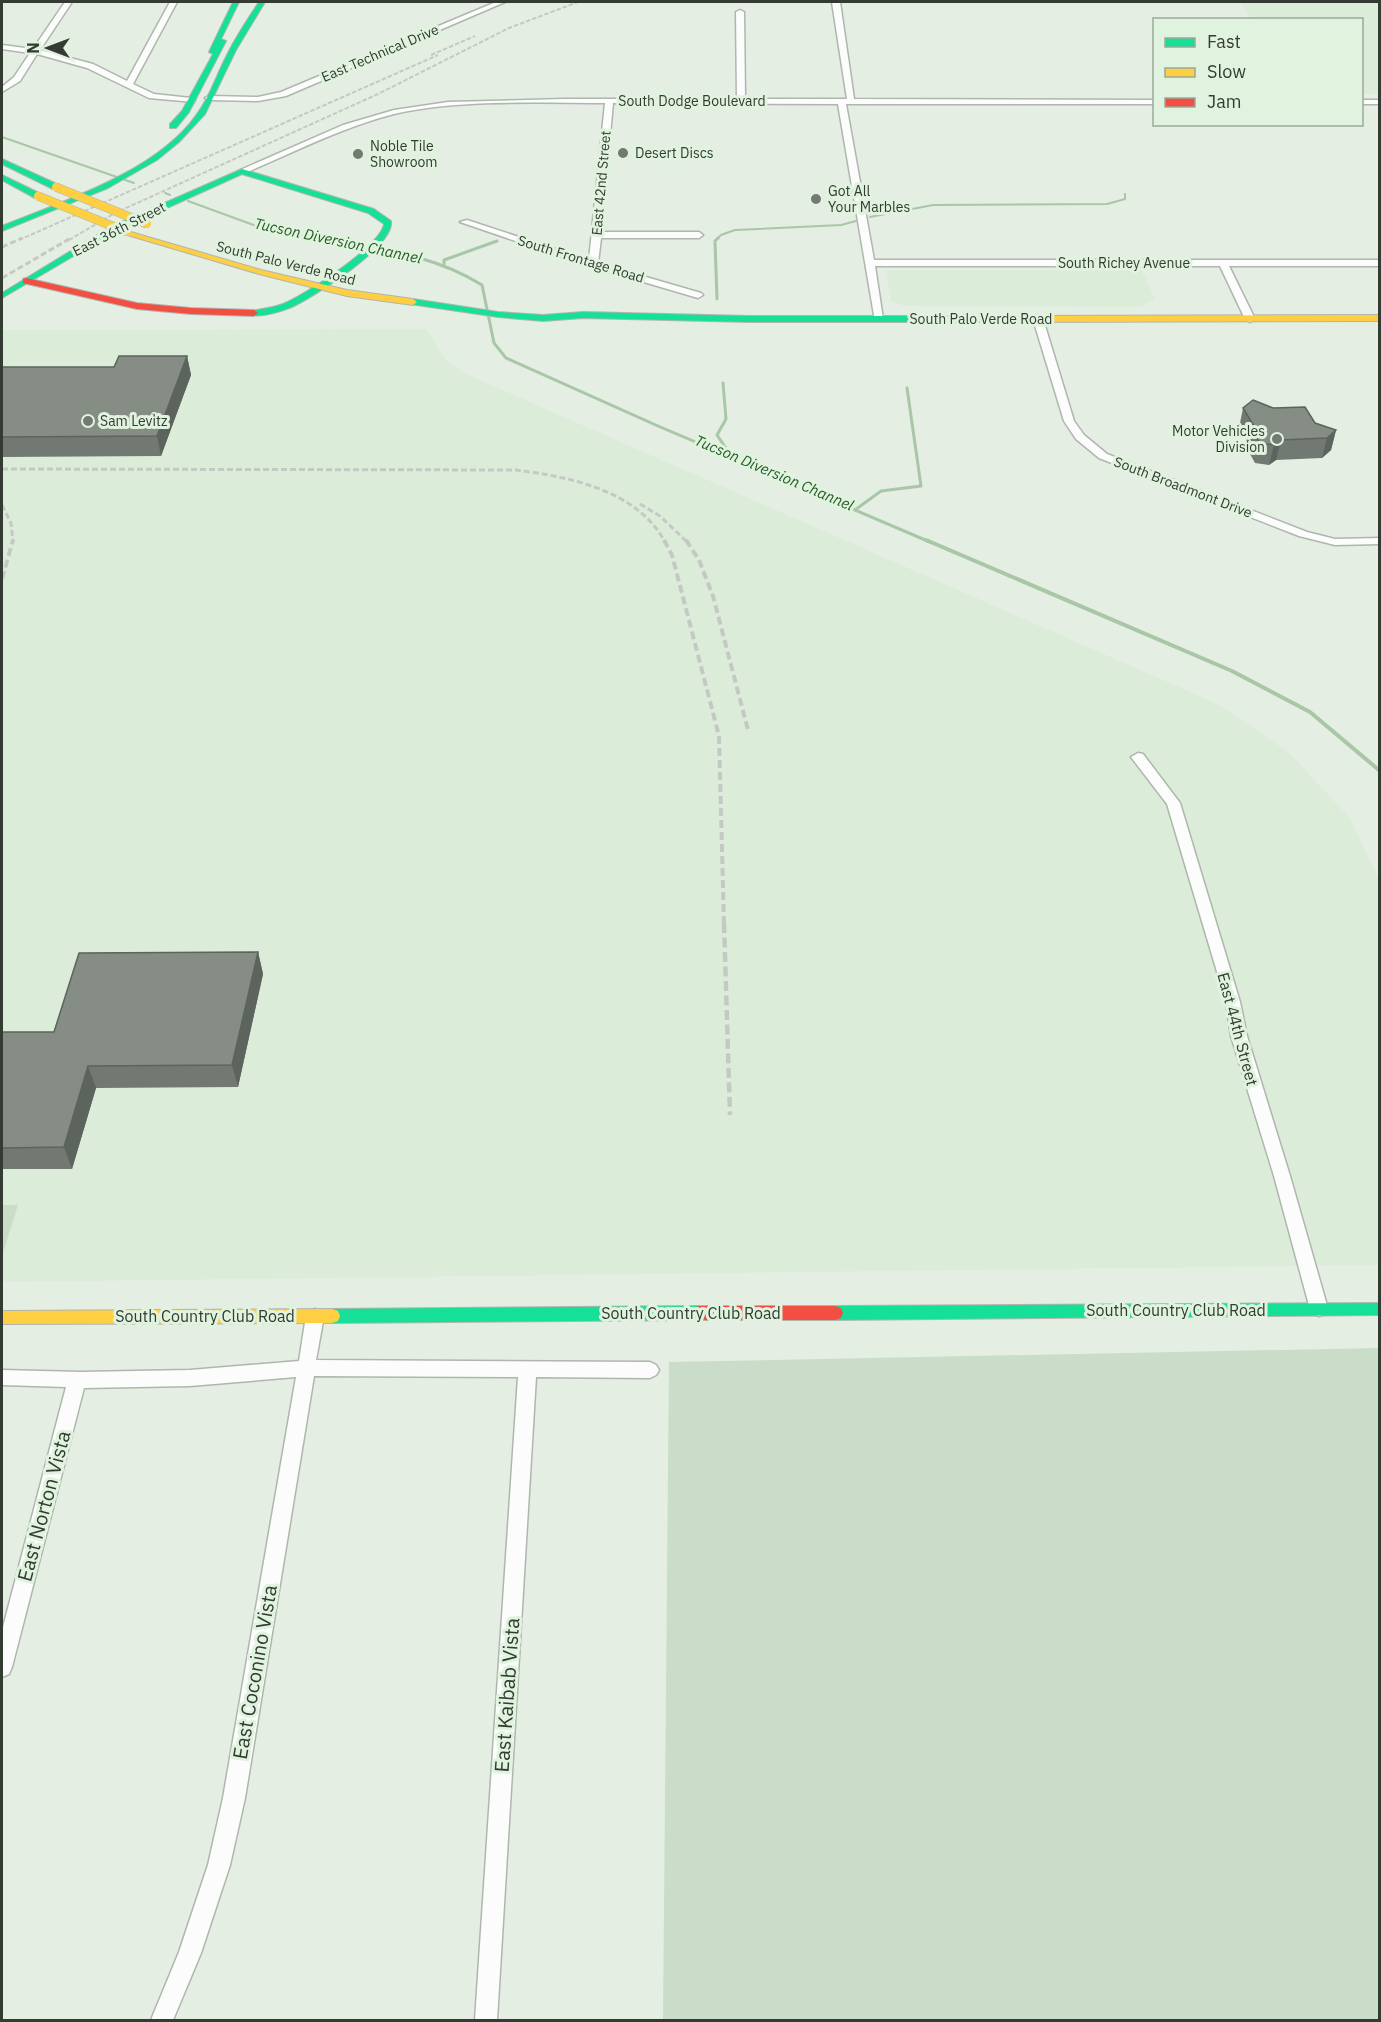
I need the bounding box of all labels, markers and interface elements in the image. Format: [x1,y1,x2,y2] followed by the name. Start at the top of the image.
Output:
[18,18,78,78] north arrow
[1153,18,1363,126] legend
[319,20,442,86] street label: East Technical Drive
[1207,30,1241,53] text: Fast
[23,42,43,54] text: N
[1207,60,1246,83] text: Slow
[1207,90,1242,113] text: Jam
[618,92,766,110] street label: South Dodge Boulevard
[587,130,615,236] street label: East 42nd Street
[370,137,438,171] place label: Noble Tile Showroom
[635,144,714,162] place label: Desert Discs
[616,146,630,160] marker: Desert Discs
[351,147,365,161] marker: Noble Tile Showroom
[828,182,910,216] place label: Got All Your Marbles
[809,192,823,206] marker: Got All Your Marbles
[69,198,169,260] street label: East 36th Street
[253,213,424,268] water label: Tucson Diversion Channel
[516,231,646,287] street label: South Frontage Road
[214,237,358,289] street label: South Palo Verde Road
[1058,254,1190,272] street label: South Richey Avenue
[909,310,1053,328] street label: South Palo Verde Road
[100,412,168,430] place label: Sam Levitz
[81,414,95,428] marker: Sam Levitz
[1172,422,1265,456] place label: Motor Vehicles Division
[692,430,857,515] water label: Tucson Diversion Channel
[1270,432,1284,446] marker: Motor Vehicles Division
[1111,452,1255,522] street label: South Broadmont Drive
[1213,970,1263,1088] street label: East 44th Street
[1086,1300,1266,1320] street label: South Country Club Road
[601,1303,781,1323] street label: South Country Club Road
[115,1306,295,1326] street label: South Country Club Road
[10,1427,77,1584] street label: East Norton Vista
[226,1582,283,1761] street label: East Coconino Vista
[488,1616,525,1773] street label: East Kaibab Vista

